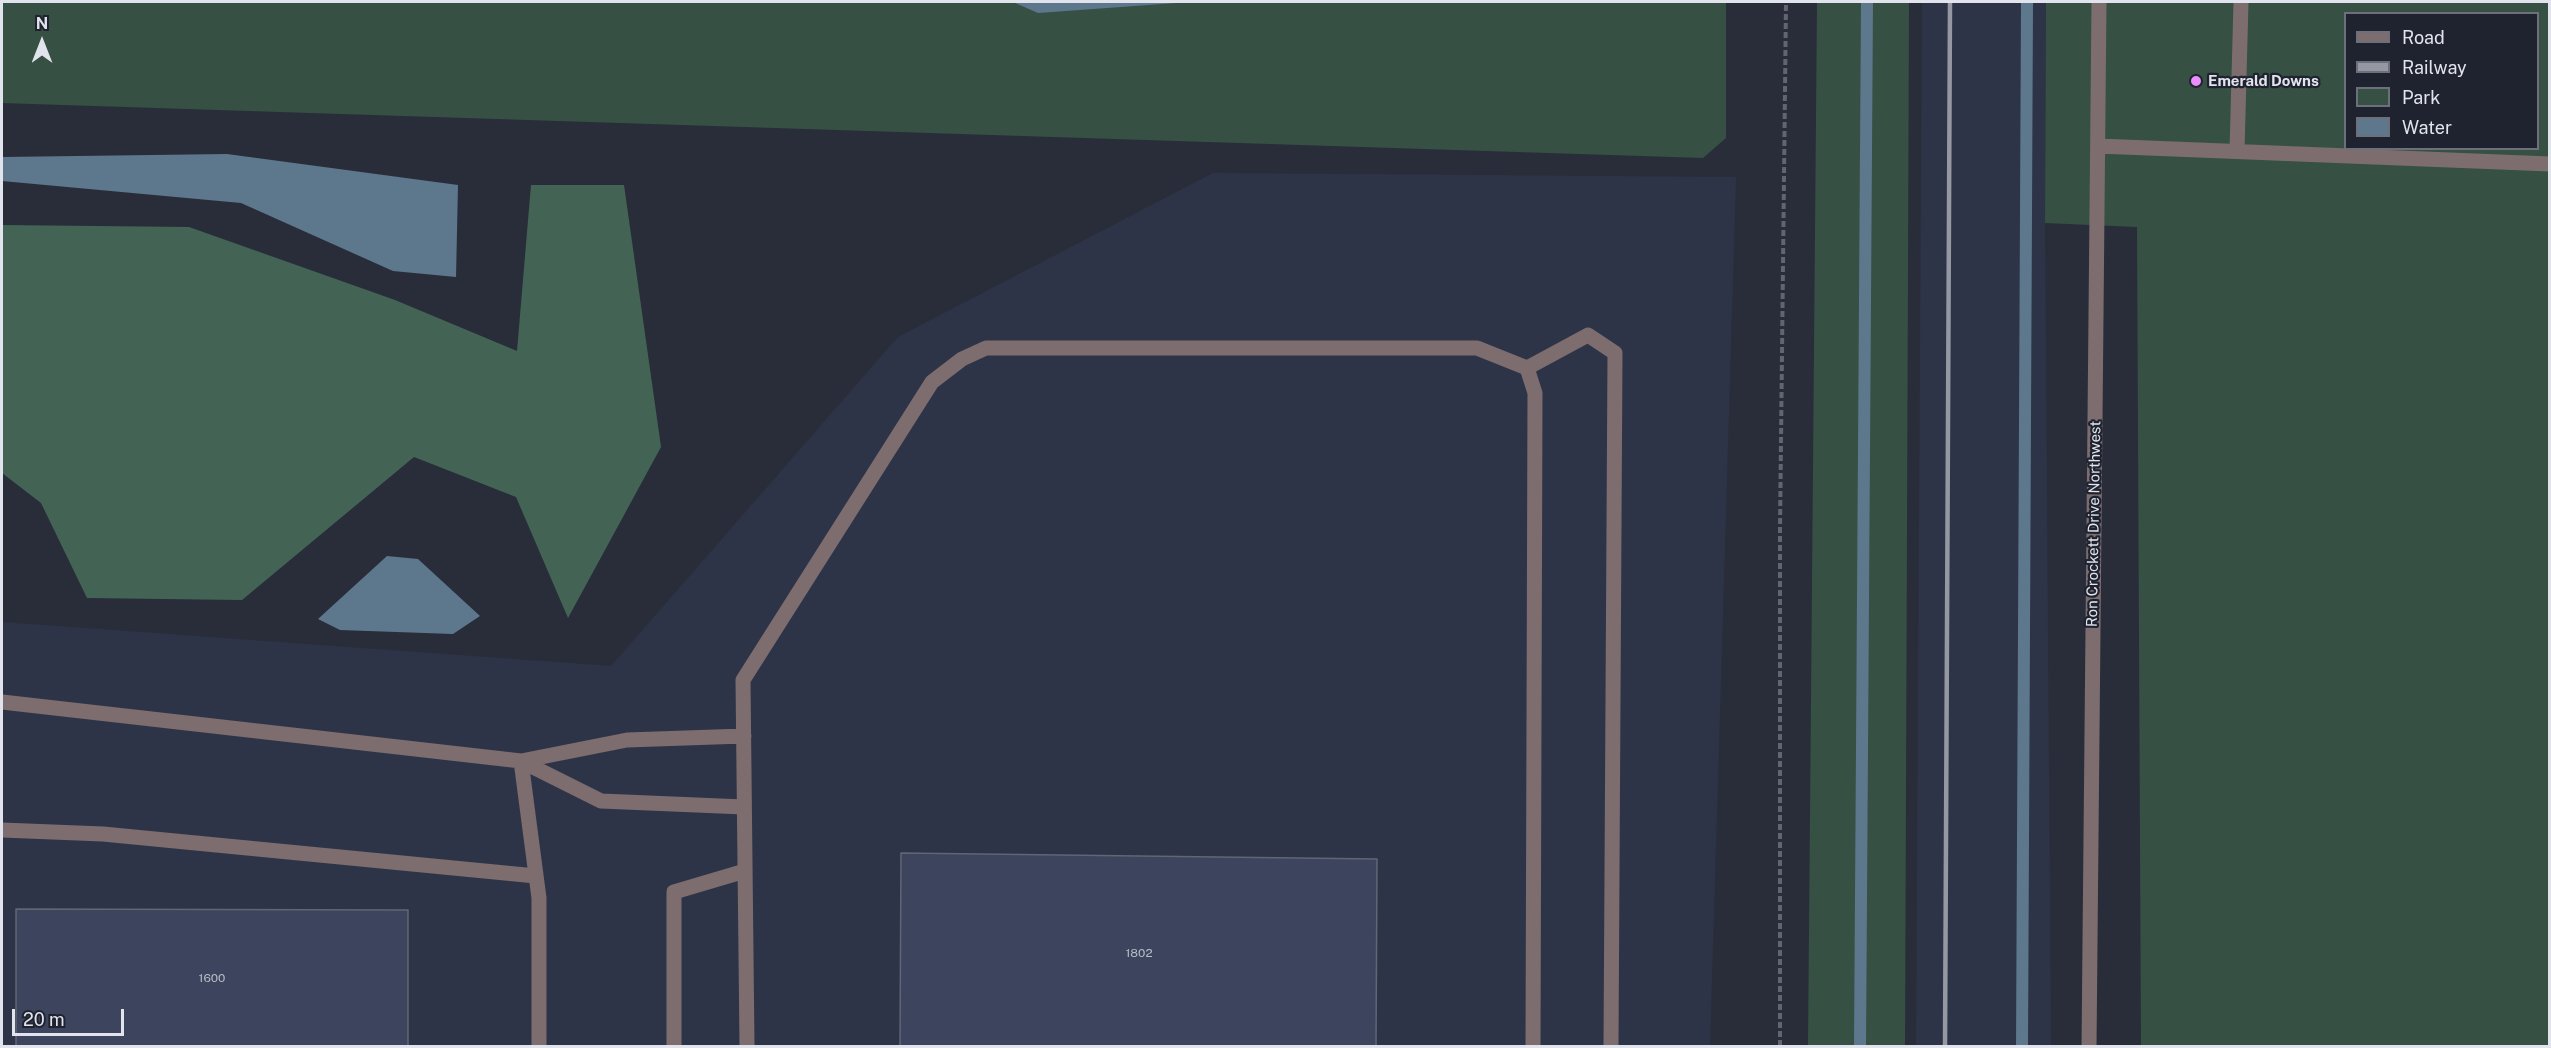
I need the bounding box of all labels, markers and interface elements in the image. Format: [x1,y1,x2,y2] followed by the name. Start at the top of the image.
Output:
[12,12,72,72] north arrow
[2344,12,2539,150] legend
[36,14,48,33] text: N
[2402,27,2445,48] text: Road
[2402,57,2467,78] text: Railway
[2208,72,2319,90] place label: Emerald Downs
[2189,74,2203,88] marker: Emerald Downs
[2402,87,2440,108] text: Park
[2402,117,2452,138] text: Water
[2083,421,2105,627] street label: Ron Crockett Drive Northwest
[1125,946,1153,960] house number: 1802
[199,971,225,985] house number: 1600
[15,997,128,1035] scale bar
[23,1009,65,1030] text: 20 m

